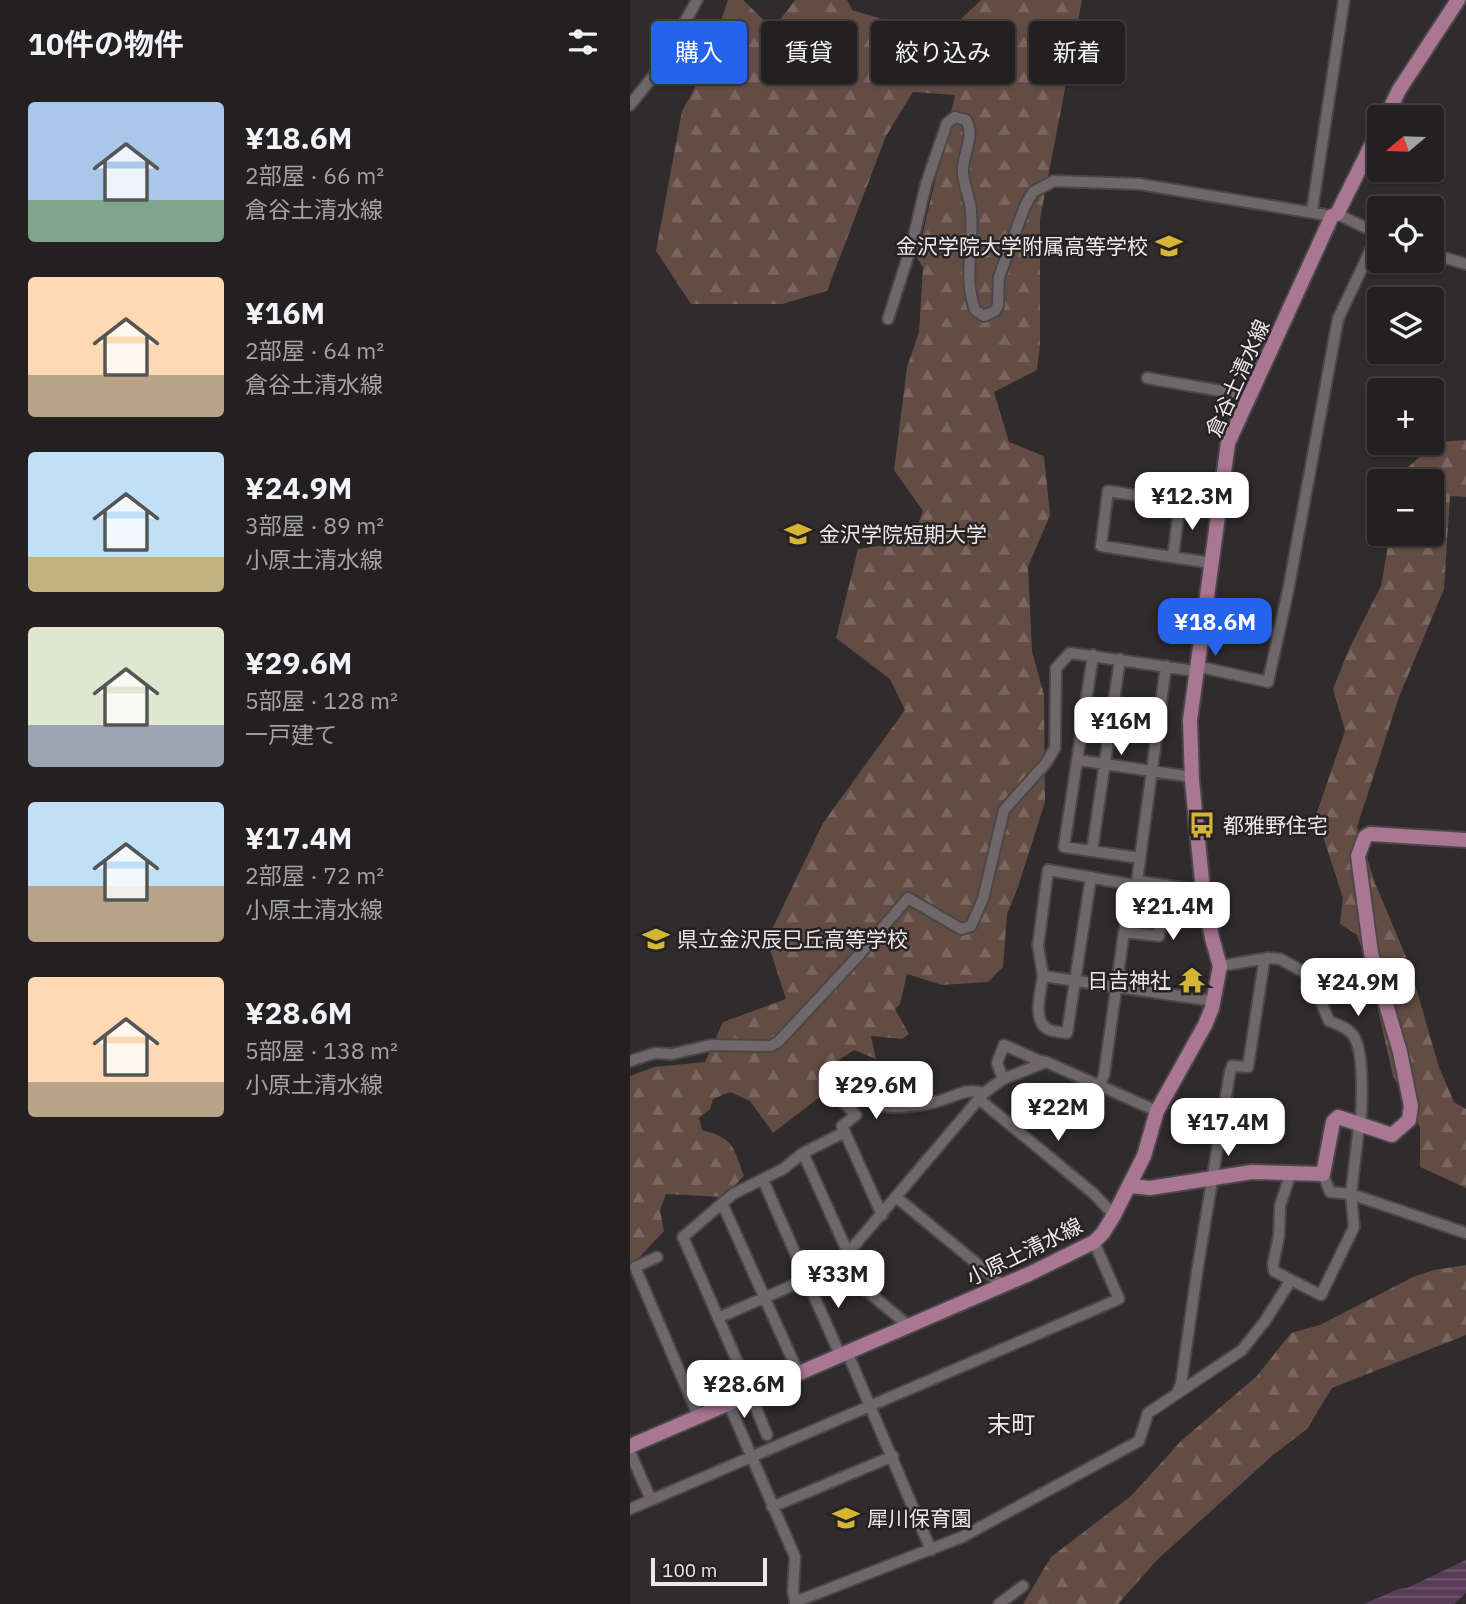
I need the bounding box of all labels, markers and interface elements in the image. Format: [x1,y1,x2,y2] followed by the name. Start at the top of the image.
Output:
[651,21,747,84] chip: 購入
[761,21,857,84] chip: 賃貸
[871,21,1015,84] chip: 絞り込み
[1029,21,1125,84] chip: 新着
[564,23,602,61] icon: filters
[28,24,184,63] text: 10件の物件
[1367,105,1444,182] north arrow
[1367,105,1444,546] map controls
[245,118,352,157] text: ¥18.6M
[84,130,168,214] icon: home
[245,160,384,190] text: 2部屋 · 66 m²
[245,194,383,224] text: 倉谷土清水線
[1367,196,1444,273] button: locate
[1154,231,1184,261] school or university icon: 金沢学院大学附属高等学校
[896,232,1148,260] place label: 金沢学院大学附属高等学校
[1367,287,1444,364] button: layers
[245,293,325,332] text: ¥16M
[84,305,168,389] icon: home
[1199,315,1275,441] street label: 倉谷土清水線
[245,335,384,365] text: 2部屋 · 64 m²
[245,369,383,399] text: 倉谷土清水線
[1367,378,1444,455] button: +
[245,468,352,507] text: ¥24.9M
[1367,469,1444,546] button: −
[1135,472,1249,532] pin: ¥12.3M
[84,480,168,564] icon: home
[1151,480,1233,510] text: ¥12.3M
[245,510,384,540] text: 3部屋 · 89 m²
[783,519,813,549] school or university icon: 金沢学院短期大学
[819,520,987,548] place label: 金沢学院短期大学
[245,544,383,574] text: 小原土清水線
[1158,598,1272,658] pin: ¥18.6M
[1174,606,1256,636] text: ¥18.6M
[245,643,352,682] text: ¥29.6M
[84,655,168,739] icon: home
[245,685,398,715] text: 5部屋 · 128 m²
[1080,698,1162,757] pin: ¥16M
[1090,705,1152,735] text: ¥16M
[245,719,337,749] text: 一戸建て
[1187,810,1217,840] bus stop icon: 都雅野住宅
[1223,811,1328,839] place label: 都雅野住宅
[245,818,352,857] text: ¥17.4M
[84,830,168,914] icon: home
[245,860,384,890] text: 2部屋 · 72 m²
[1116,883,1230,942] pin: ¥21.4M
[1132,890,1214,920] text: ¥21.4M
[245,894,383,924] text: 小原土清水線
[641,924,671,954] school or university icon: 県立金沢辰巳丘高等学校
[677,925,908,953] place label: 県立金沢辰巳丘高等学校
[1301,958,1415,1018] pin: ¥24.9M
[1177,965,1207,995] temple icon: 日吉神社
[1087,966,1171,994] place label: 日吉神社
[1317,966,1399,996] text: ¥24.9M
[245,993,352,1032] text: ¥28.6M
[84,1005,168,1089] icon: home
[245,1035,398,1065] text: 5部屋 · 138 m²
[819,1062,933,1121] pin: ¥29.6M
[245,1069,383,1099] text: 小原土清水線
[835,1069,917,1099] text: ¥29.6M
[1017,1084,1099,1143] pin: ¥22M
[1027,1091,1089,1121] text: ¥22M
[1171,1098,1285,1158] pin: ¥17.4M
[1187,1106,1269,1136] text: ¥17.4M
[961,1211,1087,1291] street label: 小原土清水線
[797,1250,879,1310] pin: ¥33M
[807,1258,869,1288] text: ¥33M
[687,1360,801,1420] pin: ¥28.6M
[703,1368,785,1398] text: ¥28.6M
[987,1408,1035,1440] district label: 末町
[831,1503,861,1533] school or university icon: 犀川保育園
[867,1504,972,1532] place label: 犀川保育園
[651,1555,766,1587] scale bar
[662,1558,717,1582] text: 100 m

